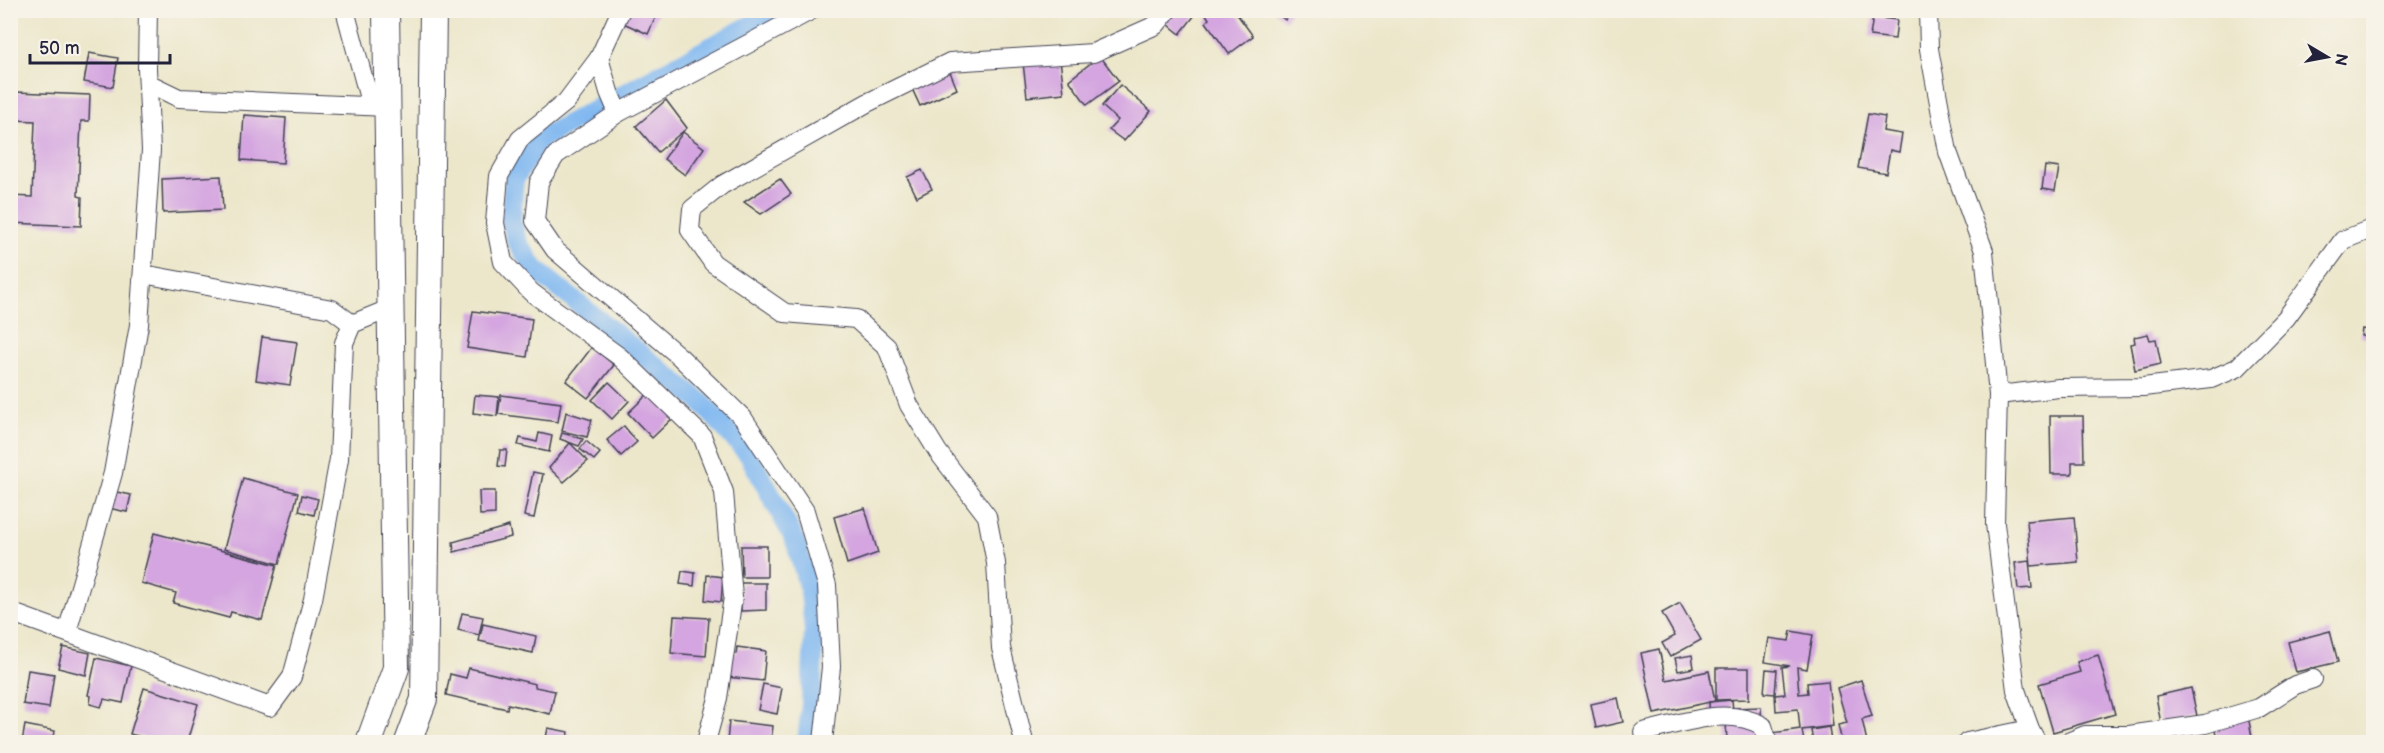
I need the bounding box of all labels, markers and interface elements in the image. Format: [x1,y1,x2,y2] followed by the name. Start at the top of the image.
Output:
[30,27,170,65] scale bar
[2297,27,2357,87] north arrow
[39,38,80,59] text: 50 m
[2330,52,2351,67] text: N

